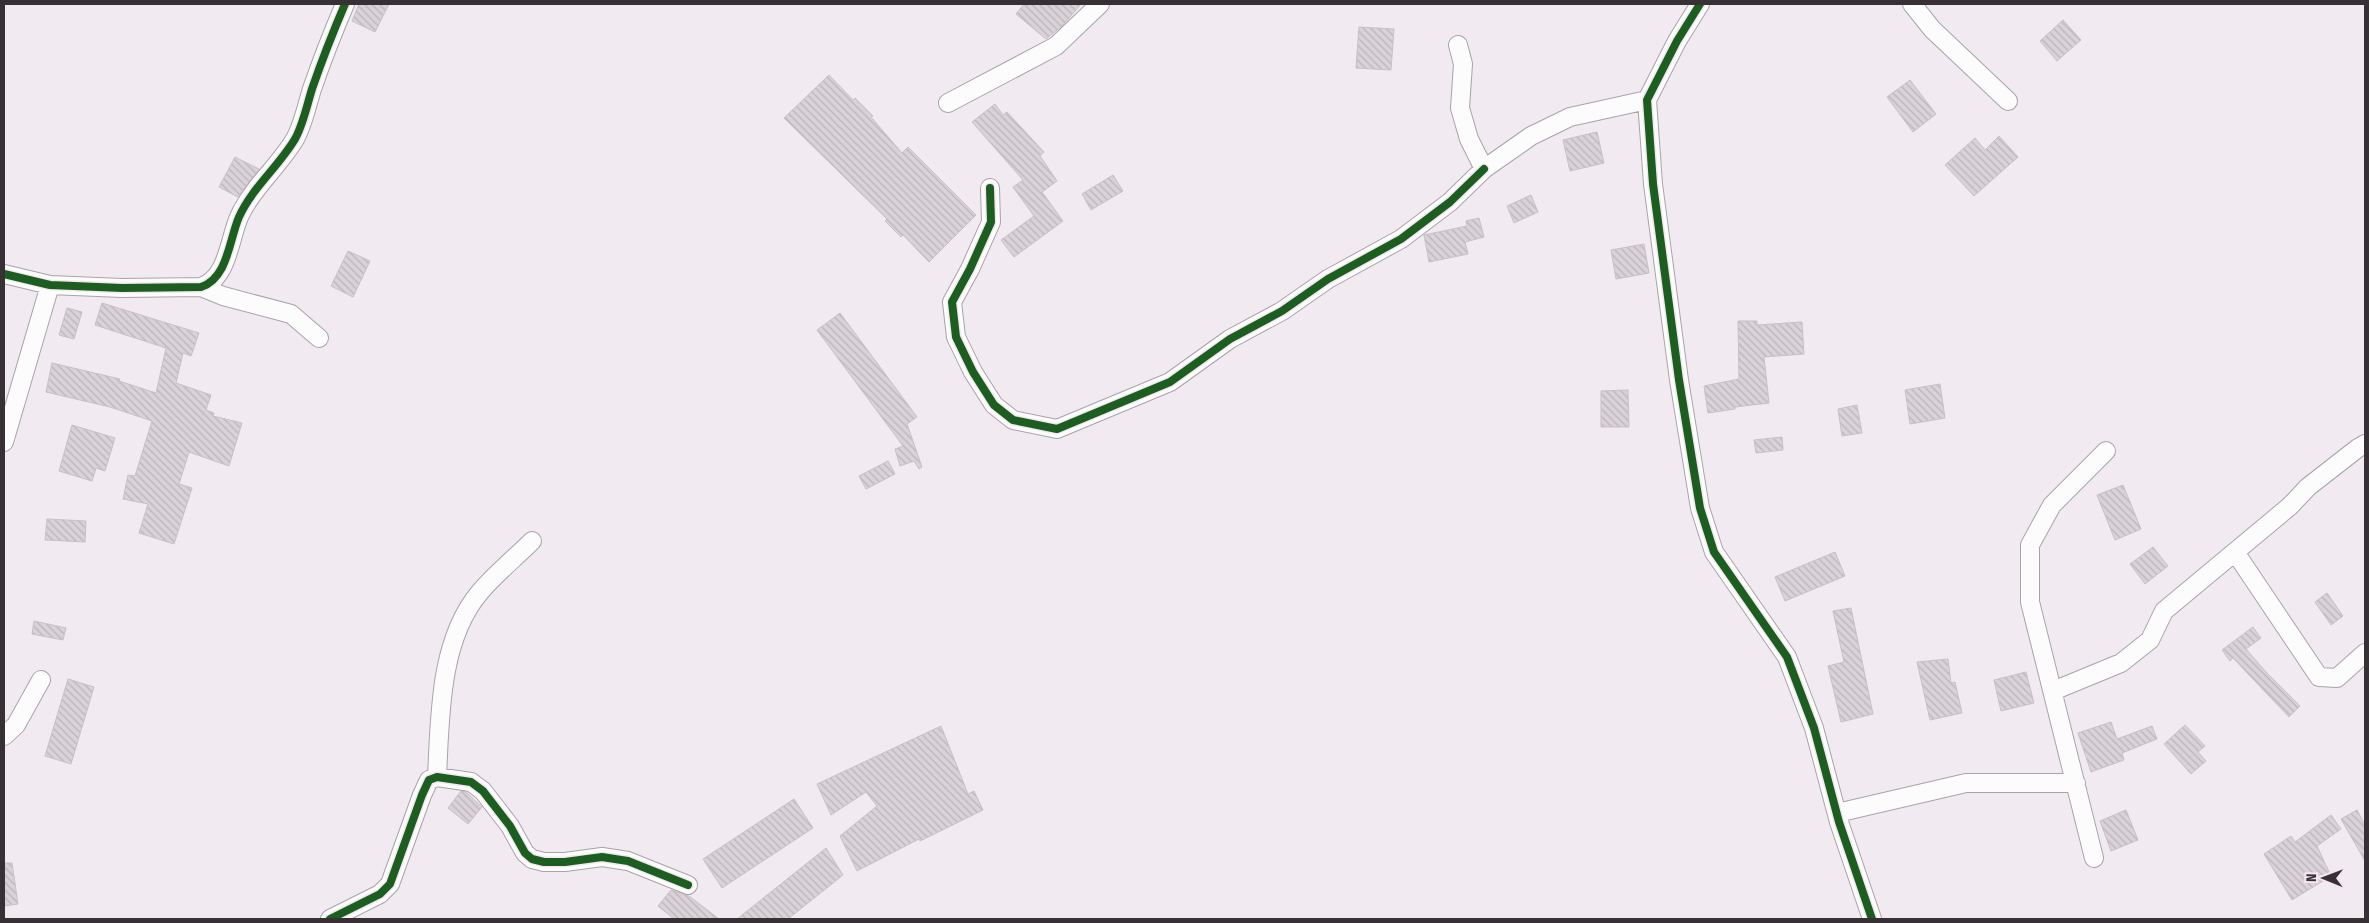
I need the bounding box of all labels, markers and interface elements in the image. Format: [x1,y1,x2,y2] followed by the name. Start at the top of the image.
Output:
[2299,853,2349,903] north arrow
[2303,873,2320,882] text: N

